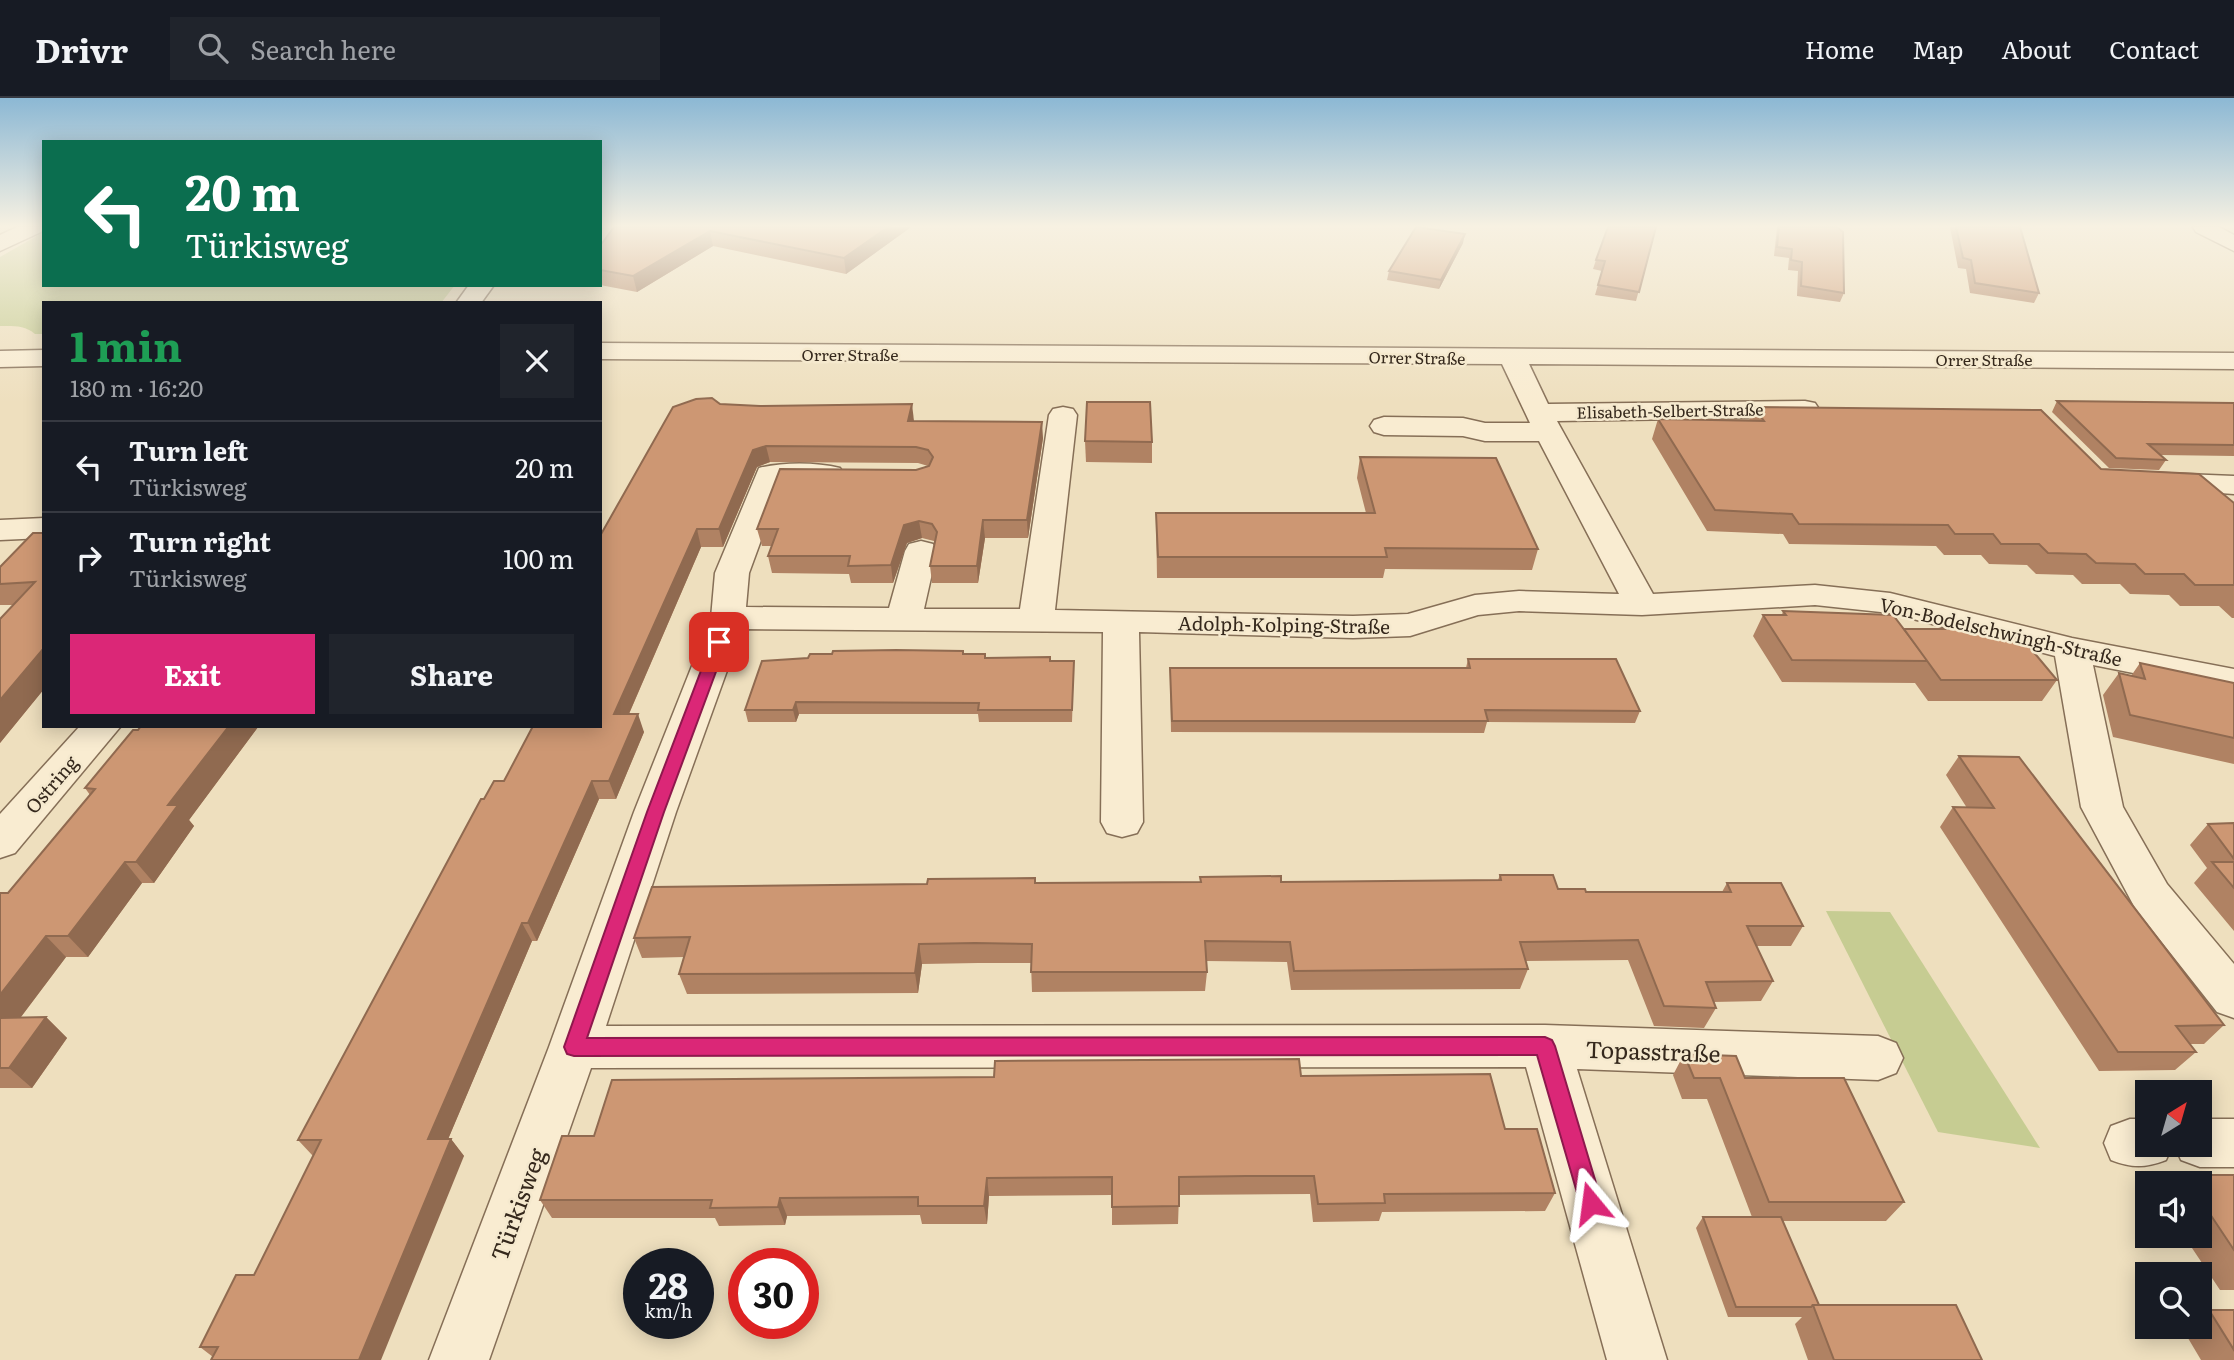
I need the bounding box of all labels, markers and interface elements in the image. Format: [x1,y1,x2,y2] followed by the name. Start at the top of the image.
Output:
[170,17,660,80] search box
[35,24,128,73] text: Drivr
[194,29,232,67] icon: search
[250,29,396,68] text: Search here
[1805,31,1874,66] text: Home
[1912,31,1963,66] text: Map
[2001,31,2071,66] text: About
[2109,31,2199,66] text: Contact
[185,153,300,226] text: 20 m
[70,168,161,259] icon: left
[185,220,349,268] text: Türkisweg
[70,313,182,375] text: 1 min
[500,324,574,398] button: close
[802,342,898,366] street label: Orrer Straße
[1368,344,1466,370] street label: Orrer Straße
[1936,347,2032,371] street label: Orrer Straße
[70,370,203,404] text: 180 m · 16:20
[1576,396,1764,424] street label: Elisabeth-Selbert-Straße
[129,430,248,469] text: Turn left
[515,447,574,486] text: 20 m
[70,448,108,486] icon: left
[129,469,247,503] text: Türkisweg
[129,521,271,560] text: Turn right
[503,538,574,577] text: 100 m
[70,539,108,577] icon: right
[129,560,247,594] text: Türkisweg
[1877,589,2125,673] street label: Von-Bodelschwingh-Straße
[1178,608,1390,640] street label: Adolph-Kolping-Straße
[689,612,749,672] pin
[700,623,738,661] icon: arrive
[70,634,315,714] button: Exit
[329,634,574,714] button: Share
[18,749,84,819] street label: Ostring
[1585,1031,1721,1069] street label: Topasstraße
[2135,1080,2212,1157] north arrow
[2135,1080,2212,1339] map controls
[481,1143,553,1265] street label: Türkisweg
[1554,1166,1628,1240] position arrow
[2135,1171,2212,1248] button: sound
[728,1248,819,1339] speed limit sign: 30
[649,1258,688,1310] text: 28
[2135,1262,2212,1339] button: search
[645,1297,692,1324] text: km/h

